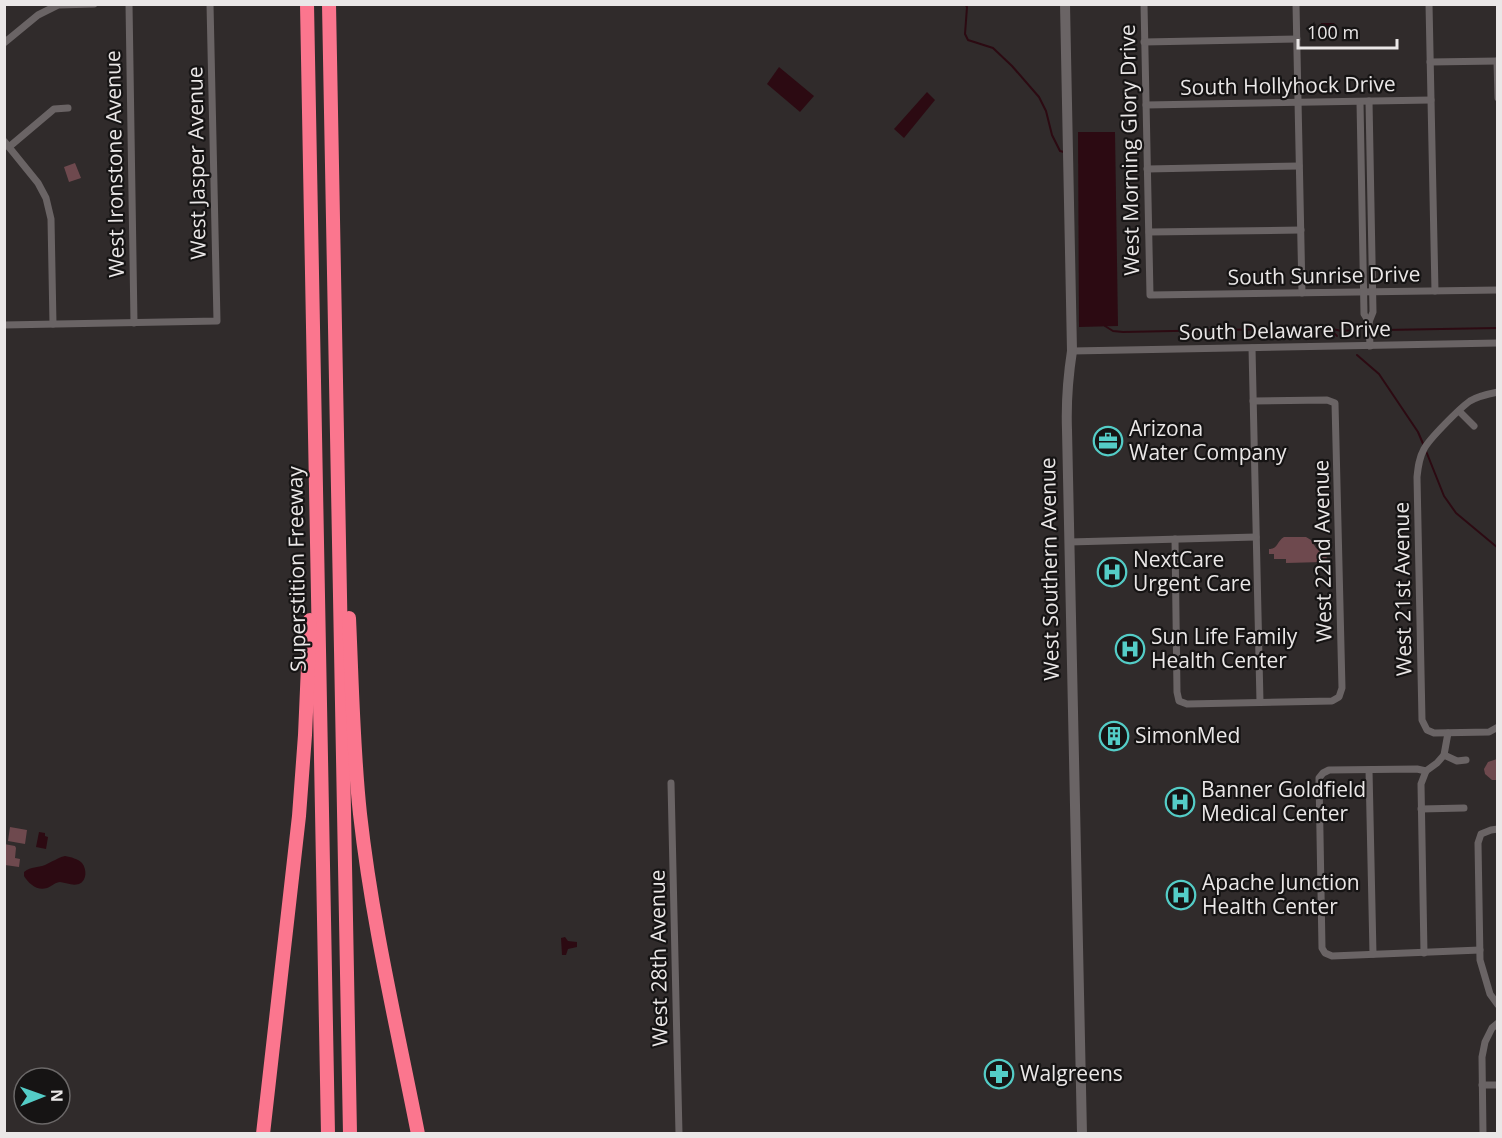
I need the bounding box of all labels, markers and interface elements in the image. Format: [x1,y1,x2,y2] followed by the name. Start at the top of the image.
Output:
[1298,12,1397,50] scale bar
[1307,20,1359,44] text: 100 m
[1113,24,1145,276] street label: West Morning Glory Drive
[98,50,130,278] street label: West Ironstone Avenue
[180,66,212,260] street label: West Jasper Avenue
[1180,69,1396,101] street label: South Hollyhock Drive
[1227,259,1421,291] street label: South Sunrise Drive
[1179,314,1391,346] street label: South Delaware Drive
[1129,414,1287,466] place label: Arizona Water Company
[1092,425,1124,457] office icon: Arizona Water Company
[1033,457,1065,681] street label: West Southern Avenue
[1306,460,1338,642] street label: West 22nd Avenue
[280,465,312,672] street label: Superstition Freeway
[1386,502,1418,676] street label: West 21st Avenue
[1133,545,1251,597] place label: NextCare Urgent Care
[1096,556,1128,588] hospital icon: NextCare Urgent Care
[1151,622,1298,674] place label: Sun Life Family Health Center
[1114,633,1146,665] hospital icon: Sun Life Family Health Center
[1098,720,1130,752] building icon: SimonMed
[1135,721,1240,749] place label: SimonMed
[1201,775,1366,827] place label: Banner Goldfield Medical Center
[1164,786,1196,818] hospital icon: Banner Goldfield Medical Center
[1202,868,1360,920] place label: Apache Junction Health Center
[642,869,674,1047] street label: West 28th Avenue
[1165,879,1197,911] hospital icon: Apache Junction Health Center
[983,1058,1015,1090] pharmacy icon: Walgreens
[1020,1059,1123,1087] place label: Walgreens
[12,1066,72,1126] north arrow
[46,1089,68,1102] text: N

